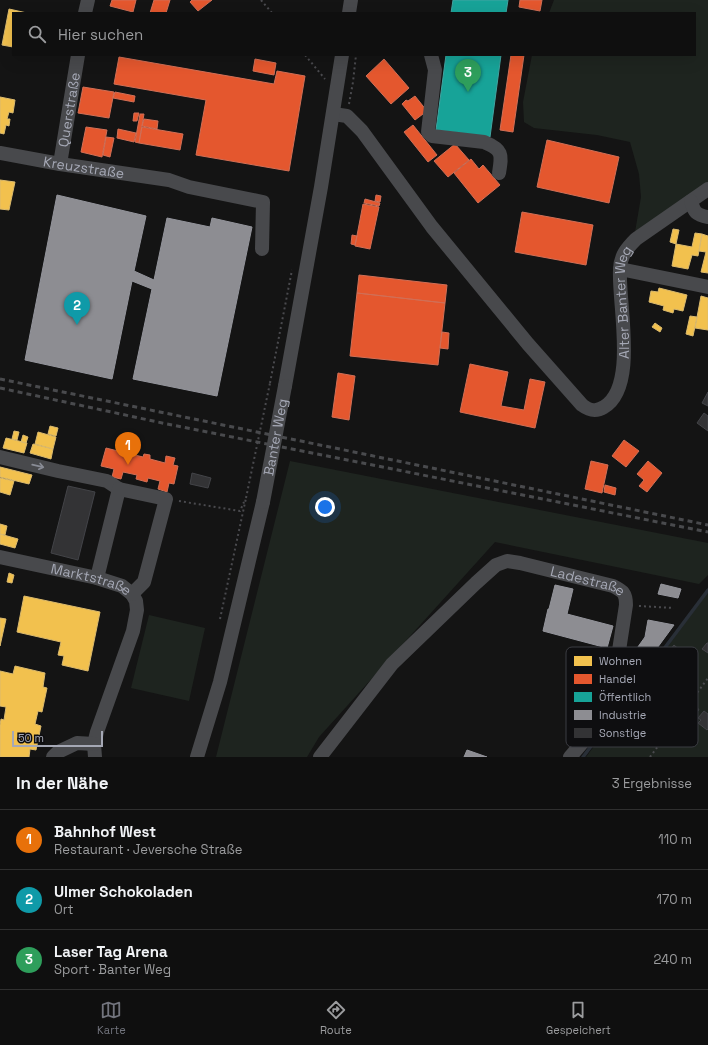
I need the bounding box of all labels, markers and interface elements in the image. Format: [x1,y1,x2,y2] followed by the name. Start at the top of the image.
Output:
[12,12,696,56] search box
[26,23,48,45] icon: search
[58,25,143,44] text: Hier suchen
[455,59,481,92] pin: 3
[54,71,84,148] street label: Querstraße
[42,152,125,182] street label: Kreuzstraße
[611,242,636,359] street label: Alter Banter Weg
[64,292,90,325] pin: 2
[259,397,291,477] street label: Banter Weg
[115,432,141,465] pin: 1
[31,463,44,470] one-way arrow
[315,497,335,517] your location
[49,559,136,599] street label: Marktstraße
[548,562,629,600] street label: Ladestraße
[566,647,698,747] legend
[599,654,642,668] text: Wohnen
[599,672,636,686] text: Handel
[599,689,651,704] text: Öffentlich
[599,708,646,722] text: Industrie
[599,726,646,740] text: Sonstige
[12,729,103,748] scale bar
[18,731,44,745] text: 50 m
[16,772,108,794] text: In der Nähe
[612,775,692,792] text: 3 Ergebnisse
[54,822,156,841] text: Bahnhof West
[26,831,32,848] text: 1
[658,831,692,848] text: 110 m
[54,841,242,858] text: Restaurant · Jeversche Straße
[54,882,193,901] text: Ulmer Schokoladen
[25,891,33,908] text: 2
[656,891,692,908] text: 170 m
[54,901,74,918] text: Ort
[54,942,168,961] text: Laser Tag Arena
[25,951,33,968] text: 3
[654,951,692,968] text: 240 m
[54,961,171,978] text: Sport · Banter Weg
[97,999,126,1037] tab: Karte
[320,999,352,1037] tab: Route
[546,999,611,1037] tab: Gespeichert

